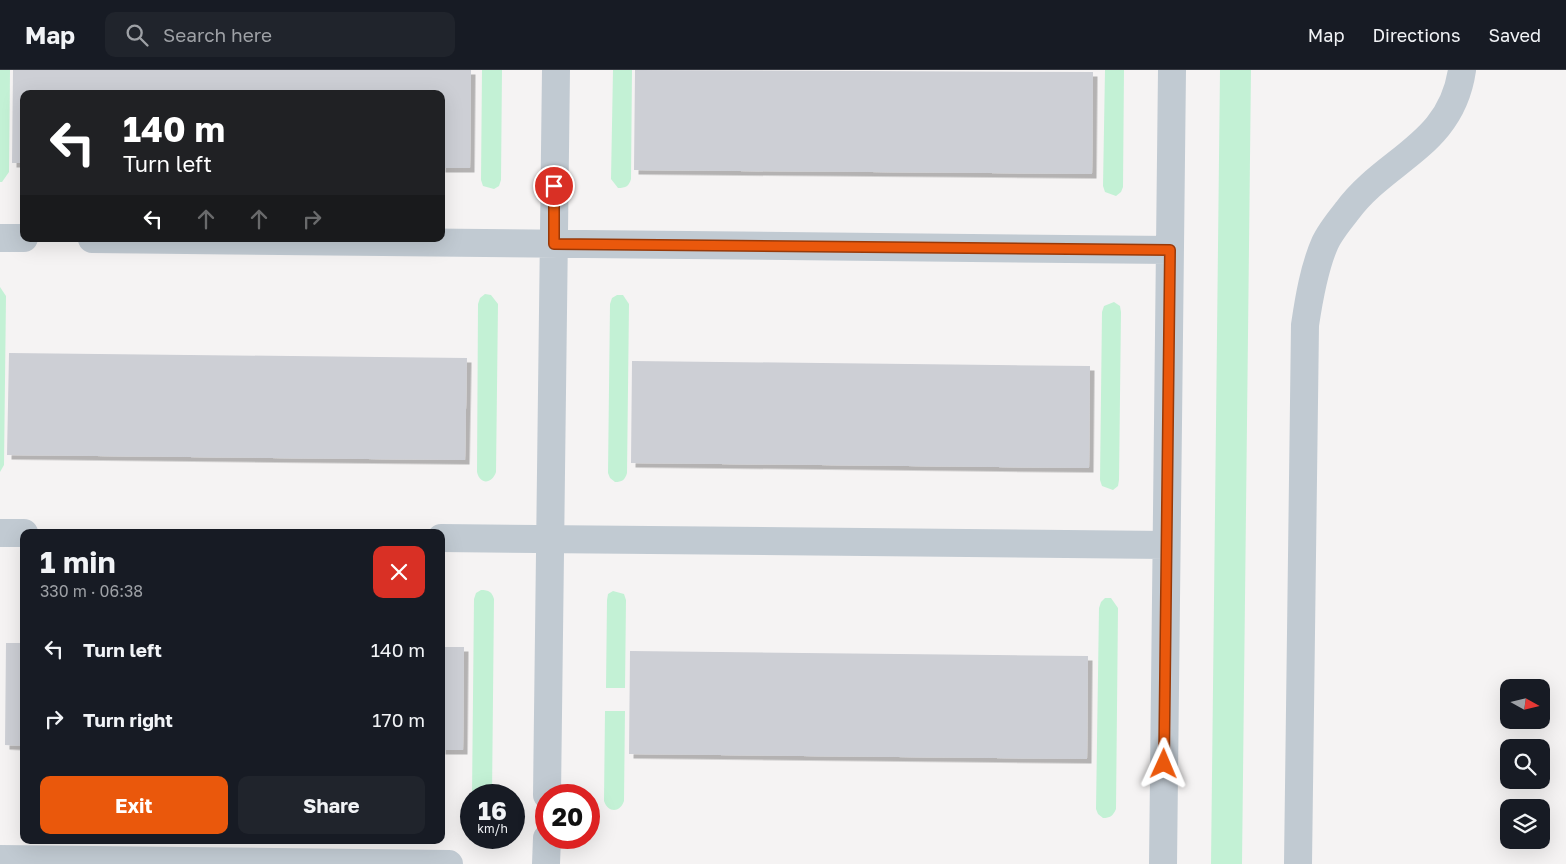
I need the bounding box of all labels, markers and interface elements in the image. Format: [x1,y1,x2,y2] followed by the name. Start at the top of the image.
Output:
[105,12,455,57] search box
[25,20,75,49] text: Map
[123,21,151,49] icon: search
[163,23,272,46] text: Search here
[1308,24,1344,46] text: Map
[1372,24,1460,46] text: Directions
[1488,24,1541,46] text: Saved
[123,108,225,150] text: 140 m
[40,110,105,175] icon: left
[123,150,212,177] text: Turn left
[533,165,575,207] pin
[540,172,568,200] icon: arrive
[139,205,167,233] icon: left
[192,205,220,233] icon: ahead
[245,205,273,233] icon: ahead
[298,205,326,233] icon: right
[40,544,116,580] text: 1 min
[373,546,425,598] button: close
[40,581,143,601] text: 330 m · 06:38
[40,635,68,663] icon: left
[83,638,162,661] text: Turn left
[371,638,425,661] text: 140 m
[1500,679,1550,729] north arrow
[1500,679,1550,849] map controls
[40,705,68,733] icon: right
[83,708,173,731] text: Turn right
[372,708,425,731] text: 170 m
[1137,737,1189,789] position arrow
[1500,739,1550,789] button: search
[40,776,228,834] button: Exit
[238,776,425,834] button: Share
[535,784,600,849] speed limit sign: 20
[478,795,507,826] text: 16
[1500,799,1550,849] button: layers
[477,821,508,836] text: km/h

